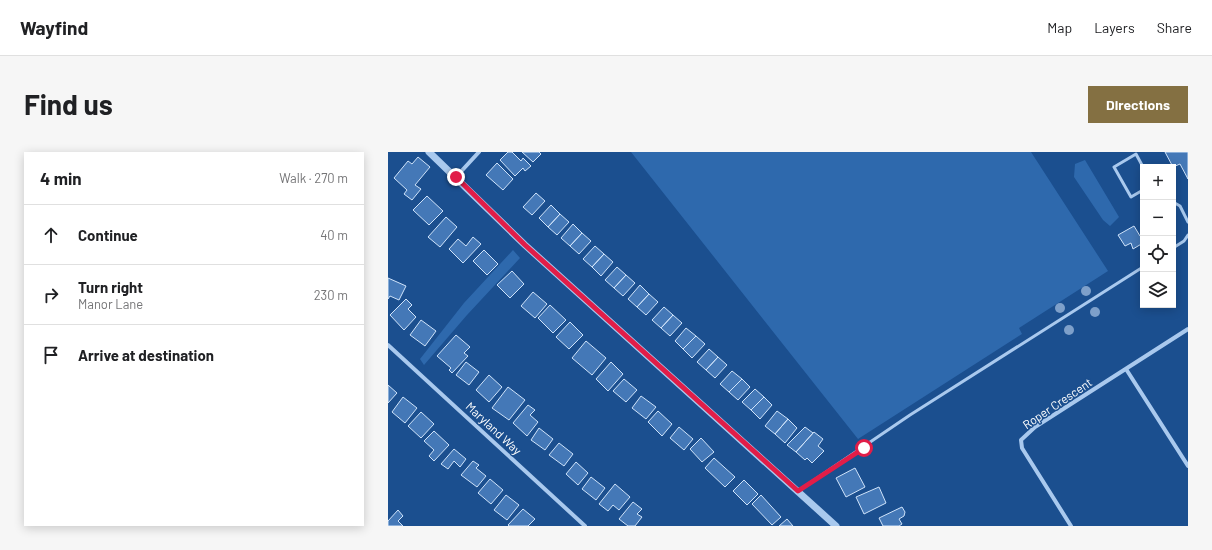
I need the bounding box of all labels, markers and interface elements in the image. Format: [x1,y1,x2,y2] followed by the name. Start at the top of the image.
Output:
[20,16,88,39] text: Wayfind
[1047,19,1072,36] text: Map
[1094,19,1135,36] text: Layers
[1157,19,1192,36] text: Share
[1088,86,1188,123] button: Directions
[24,87,113,121] text: Find us
[1140,164,1176,308] map controls
[1140,164,1176,200] button: +
[40,168,82,188] text: 4 min
[447,168,465,186] route end
[279,170,348,186] text: Walk · 270 m
[1140,200,1176,236] button: −
[40,224,62,246] icon: ahead
[78,226,138,244] text: Continue
[320,227,348,243] text: 40 m
[1140,236,1176,272] button: locate
[1140,272,1176,308] button: layers
[78,278,143,296] text: Turn right
[40,284,62,306] icon: right
[314,287,348,303] text: 230 m
[78,296,143,312] text: Manor Lane
[40,344,62,366] icon: arrive
[78,346,214,364] text: Arrive at destination
[1020,375,1094,431] street label: Roper Crescent
[463,399,525,458] street label: Maryland Way
[855,439,873,457] route start

